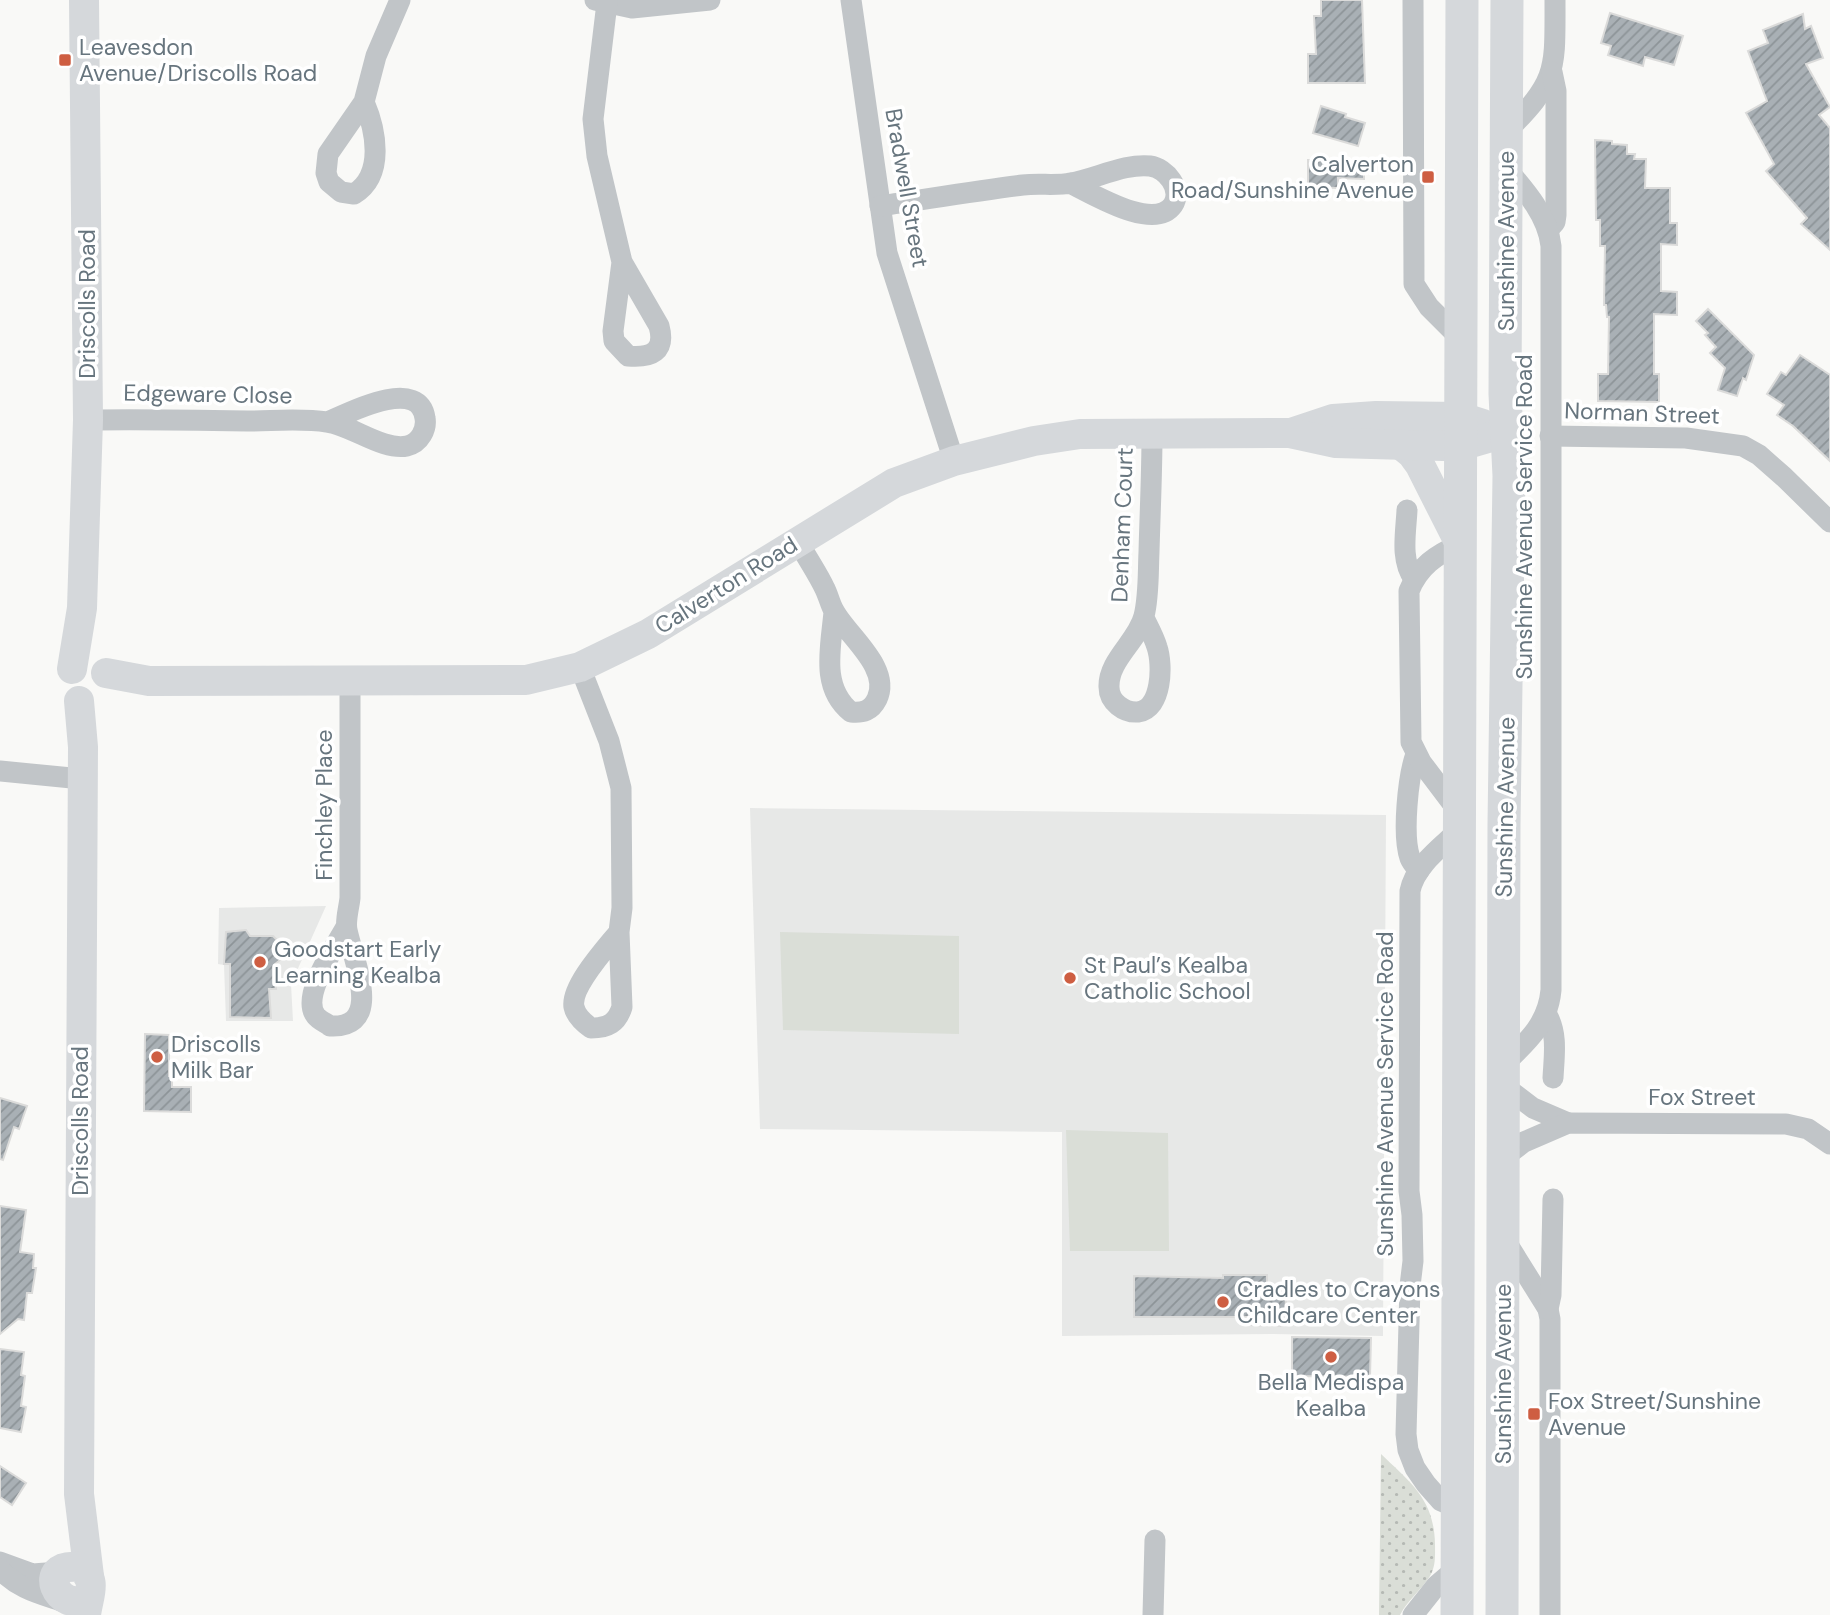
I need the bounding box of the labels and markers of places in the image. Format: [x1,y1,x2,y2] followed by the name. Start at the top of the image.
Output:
[79,32,317,88] place label: Leavesdon Avenue/Driscolls Road
[57,52,73,68] marker: Leavesdon Avenue/Driscolls Road
[1171,149,1414,205] place label: Calverton Road/Sunshine Avenue
[1420,169,1436,185] marker: Calverton Road/Sunshine Avenue
[274,934,441,990] place label: Goodstart Early Learning Kealba
[1084,950,1251,1006] place label: St Paul’s Kealba Catholic School
[252,954,268,970] marker: Goodstart Early Learning Kealba
[1062,970,1078,986] marker: St Paul’s Kealba Catholic School
[171,1029,261,1085] place label: Driscolls Milk Bar
[149,1049,165,1065] marker: Driscolls Milk Bar
[1237,1274,1441,1330] place label: Cradles to Crayons Childcare Center
[1215,1294,1231,1310] marker: Cradles to Crayons Childcare Center
[1323,1349,1339,1365] marker: Bella Medispa Kealba
[1258,1367,1404,1423] place label: Bella Medispa Kealba
[1548,1386,1761,1442] place label: Fox Street/Sunshine Avenue
[1526,1406,1542,1422] marker: Fox Street/Sunshine Avenue

